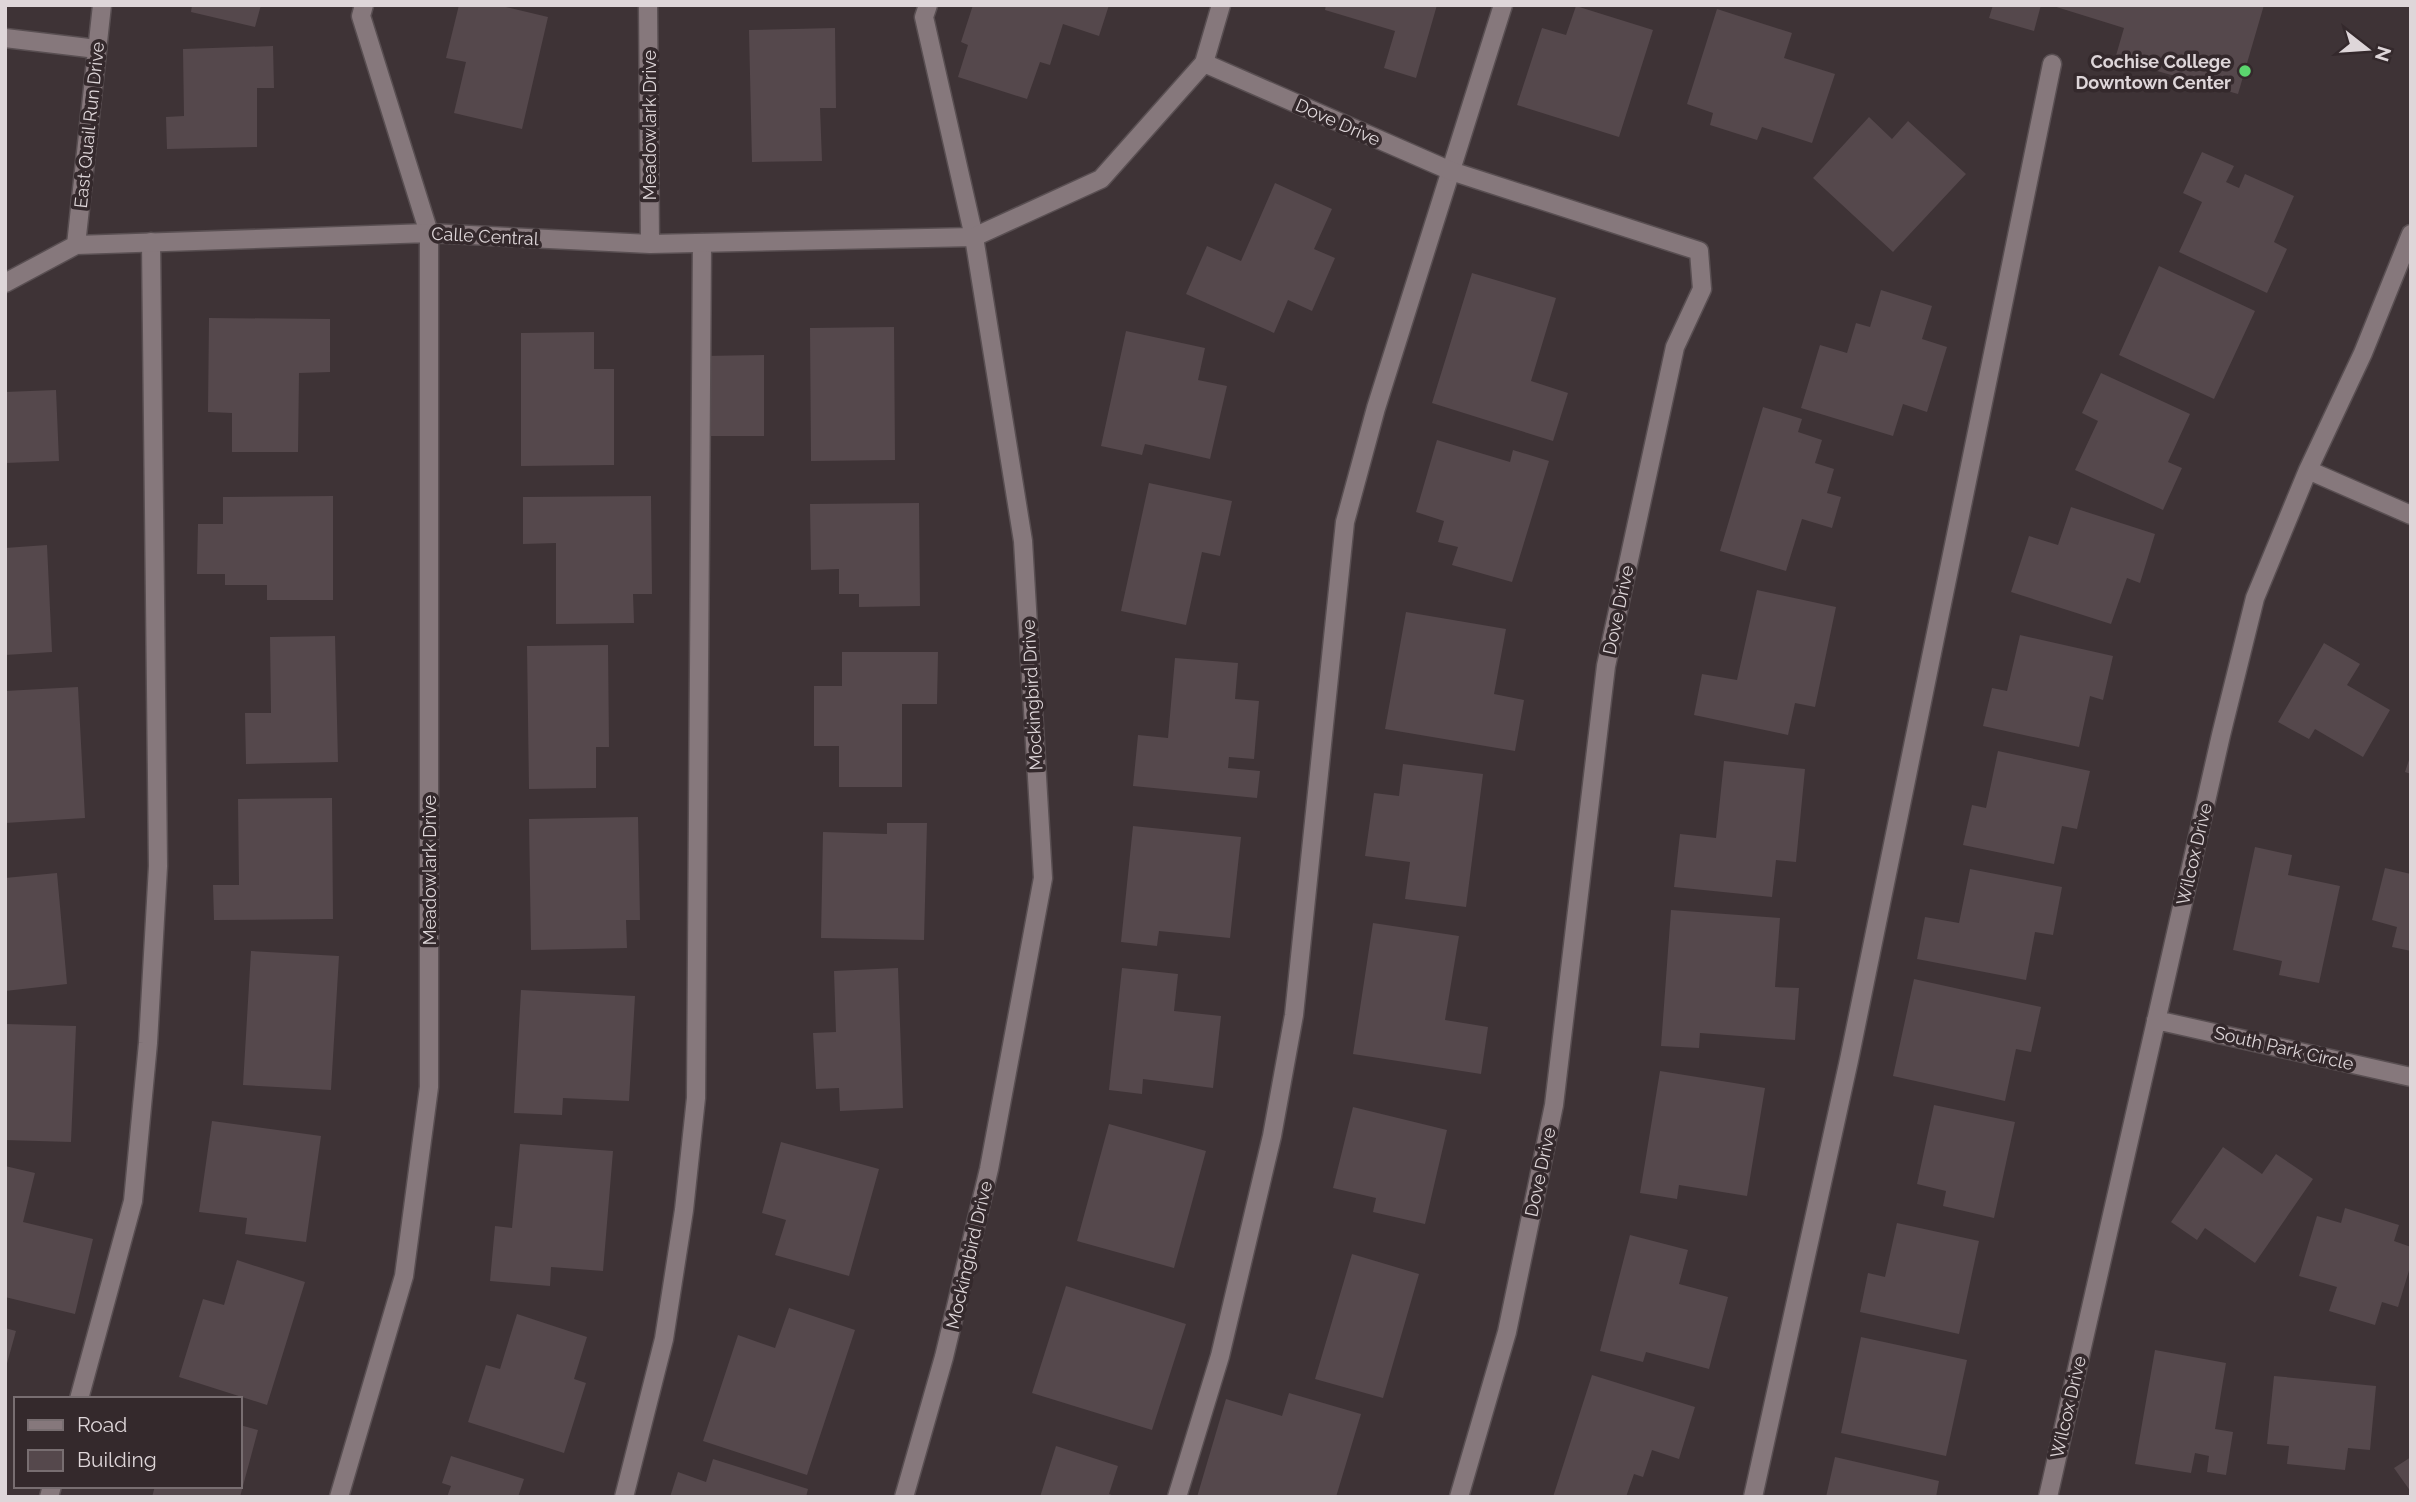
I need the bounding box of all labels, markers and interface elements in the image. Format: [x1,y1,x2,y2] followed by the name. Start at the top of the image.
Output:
[2332,14,2402,84] north arrow
[70,40,108,209] street label: East Quail Run Drive
[2371,44,2396,64] text: N
[639,49,660,200] street label: Meadowlark Drive
[2075,51,2231,93] place label: Cochise College Downtown Center
[2237,63,2253,79] marker: Cochise College Downtown Center
[1292,94,1384,150] street label: Dove Drive
[431,223,539,249] street label: Calle Central
[1598,563,1638,657] street label: Dove Drive
[1018,619,1046,771] street label: Mockingbird Drive
[419,794,440,945] street label: Meadowlark Drive
[2172,800,2216,907] street label: Wilcox Drive
[2212,1022,2356,1074] street label: South Park Circle
[1520,1125,1560,1219] street label: Dove Drive
[942,1179,996,1331] street label: Mockingbird Drive
[2046,1353,2090,1460] street label: Wilcox Drive
[14,1397,242,1488] legend
[77,1412,127,1437] text: Road
[77,1447,157,1472] text: Building

